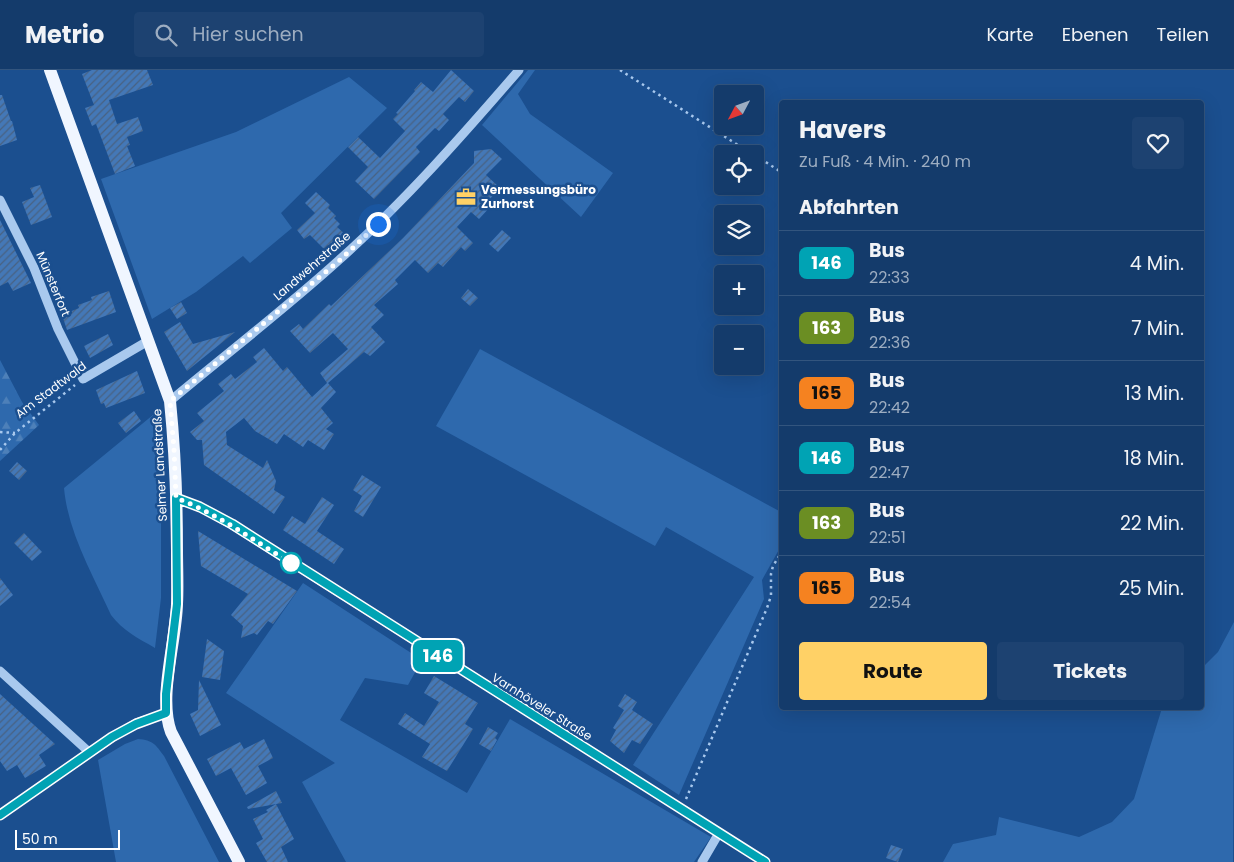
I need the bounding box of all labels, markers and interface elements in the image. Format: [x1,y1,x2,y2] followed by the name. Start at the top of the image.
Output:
[134,12,484,57] search box
[25,18,104,51] text: Metrio
[152,21,180,49] icon: search
[192,21,304,48] text: Hier suchen
[986,22,1034,47] text: Karte
[1062,22,1129,47] text: Ebenen
[1157,22,1209,47] text: Teilen
[714,85,764,135] north arrow
[714,85,764,375] map controls
[799,113,886,146] text: Havers
[1132,117,1184,169] button: heart
[714,145,764,195] button: locate
[799,150,971,173] text: Zu Fuß · 4 Min. · 240 m
[481,181,596,212] place label: Vermessungsbüro Zurhorst
[455,186,477,208] office icon: Vermessungsbüro Zurhorst
[799,194,899,221] text: Abfahrten
[714,205,764,255] button: layers
[366,212,391,237] your location
[269,227,354,304] street label: Landwehrstraße
[869,237,905,264] text: Bus
[32,249,75,319] street label: Münsterfort
[811,250,842,275] text: 146
[1130,250,1184,277] text: 4 Min.
[714,265,764,315] button: +
[869,266,910,289] text: 22:33
[869,302,905,329] text: Bus
[812,315,841,340] text: 163
[1131,315,1184,342] text: 7 Min.
[714,325,764,375] button: −
[869,331,910,354] text: 22:36
[12,357,90,422] street label: Am Stadtwald
[869,367,905,394] text: Bus
[812,380,841,405] text: 165
[1124,380,1184,407] text: 13 Min.
[869,396,910,419] text: 22:42
[148,408,171,522] street label: Selmer Landstraße
[869,432,905,459] text: Bus
[811,445,842,470] text: 146
[1124,445,1184,472] text: 18 Min.
[869,461,910,484] text: 22:47
[869,497,905,524] text: Bus
[812,510,841,535] text: 163
[1120,510,1184,537] text: 22 Min.
[869,526,906,549] text: 22:51
[280,552,302,574] unlabelled marker
[869,562,905,589] text: Bus
[812,575,841,600] text: 165
[1119,575,1184,602] text: 25 Min.
[869,591,911,614] text: 22:54
[409,640,467,672] line badge: 146
[799,642,987,700] button: Route
[997,642,1184,700] button: Tickets
[423,643,453,668] text: 146
[489,669,596,744] street label: Varnhöveler Straße
[15,827,120,850] scale bar
[22,829,58,849] text: 50 m

